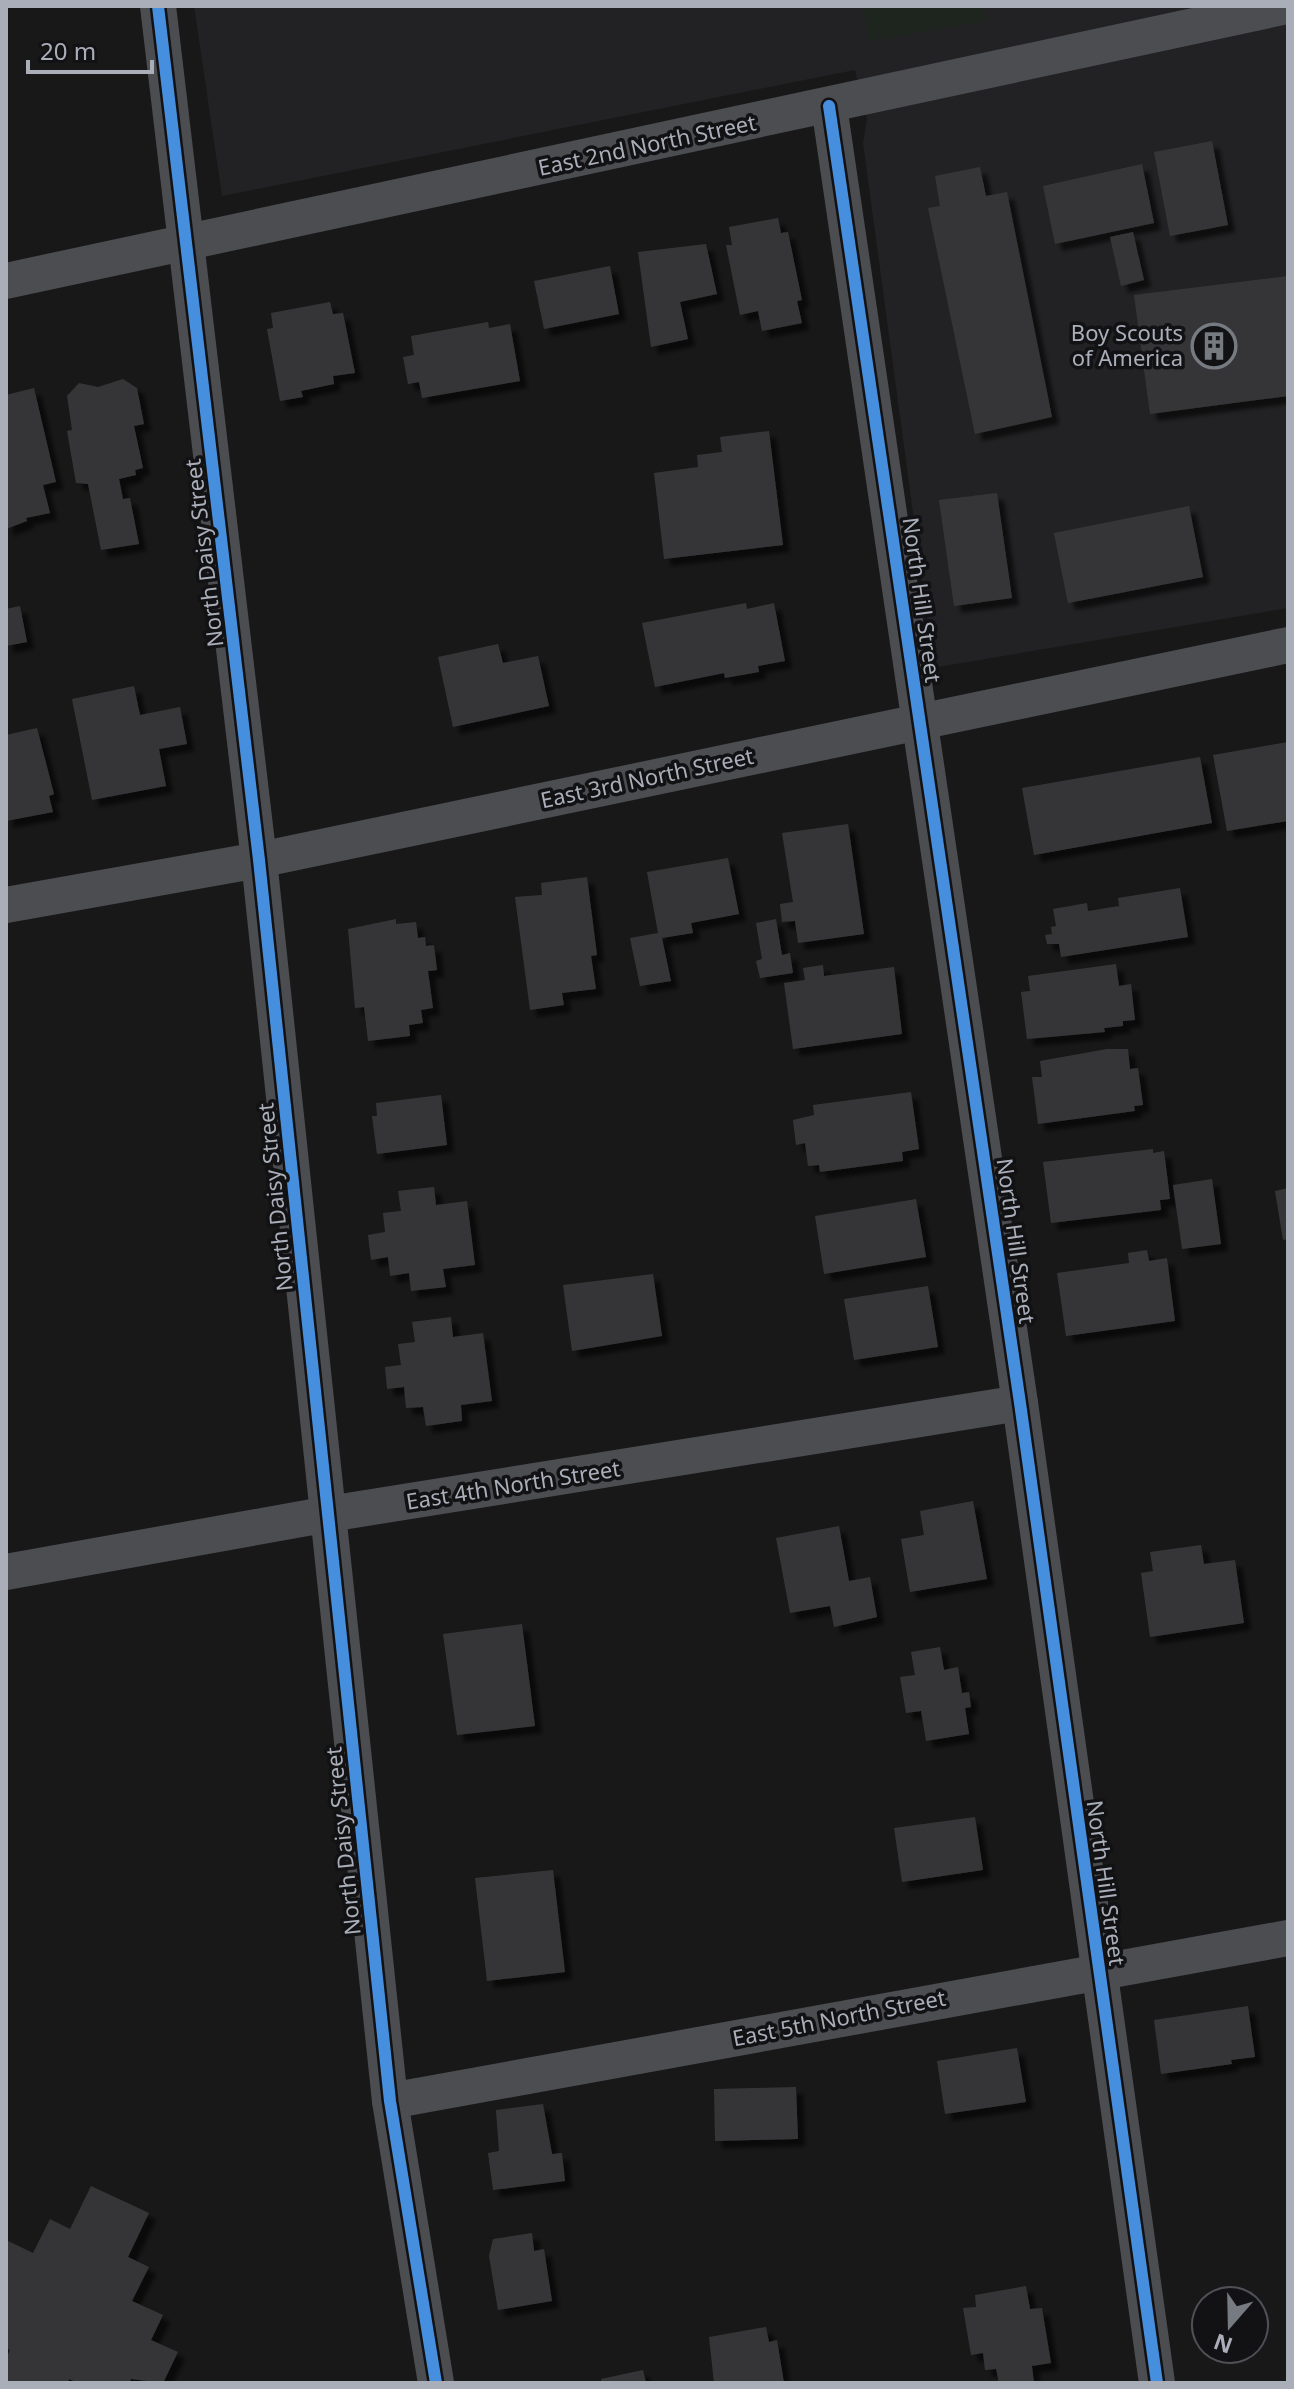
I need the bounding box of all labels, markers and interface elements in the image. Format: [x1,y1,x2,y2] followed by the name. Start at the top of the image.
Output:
[28,24,152,74] scale bar
[40,34,96,67] text: 20 m
[535,106,759,182] street label: East 2nd North Street
[1071,317,1183,372] place label: Boy Scouts of America
[1190,322,1238,370] building icon: Boy Scouts of America
[177,457,229,649] street label: North Daisy Street
[897,515,949,685] street label: North Hill Street
[538,740,756,814] street label: East 3rd North Street
[249,1101,299,1293] street label: North Daisy Street
[991,1156,1043,1326] street label: North Hill Street
[404,1452,622,1516] street label: East 4th North Street
[317,1745,367,1937] street label: North Daisy Street
[1081,1798,1133,1968] street label: North Hill Street
[730,1982,948,2052] street label: East 5th North Street
[1190,2285,1270,2365] north arrow
[1209,2328,1236,2362] text: N

